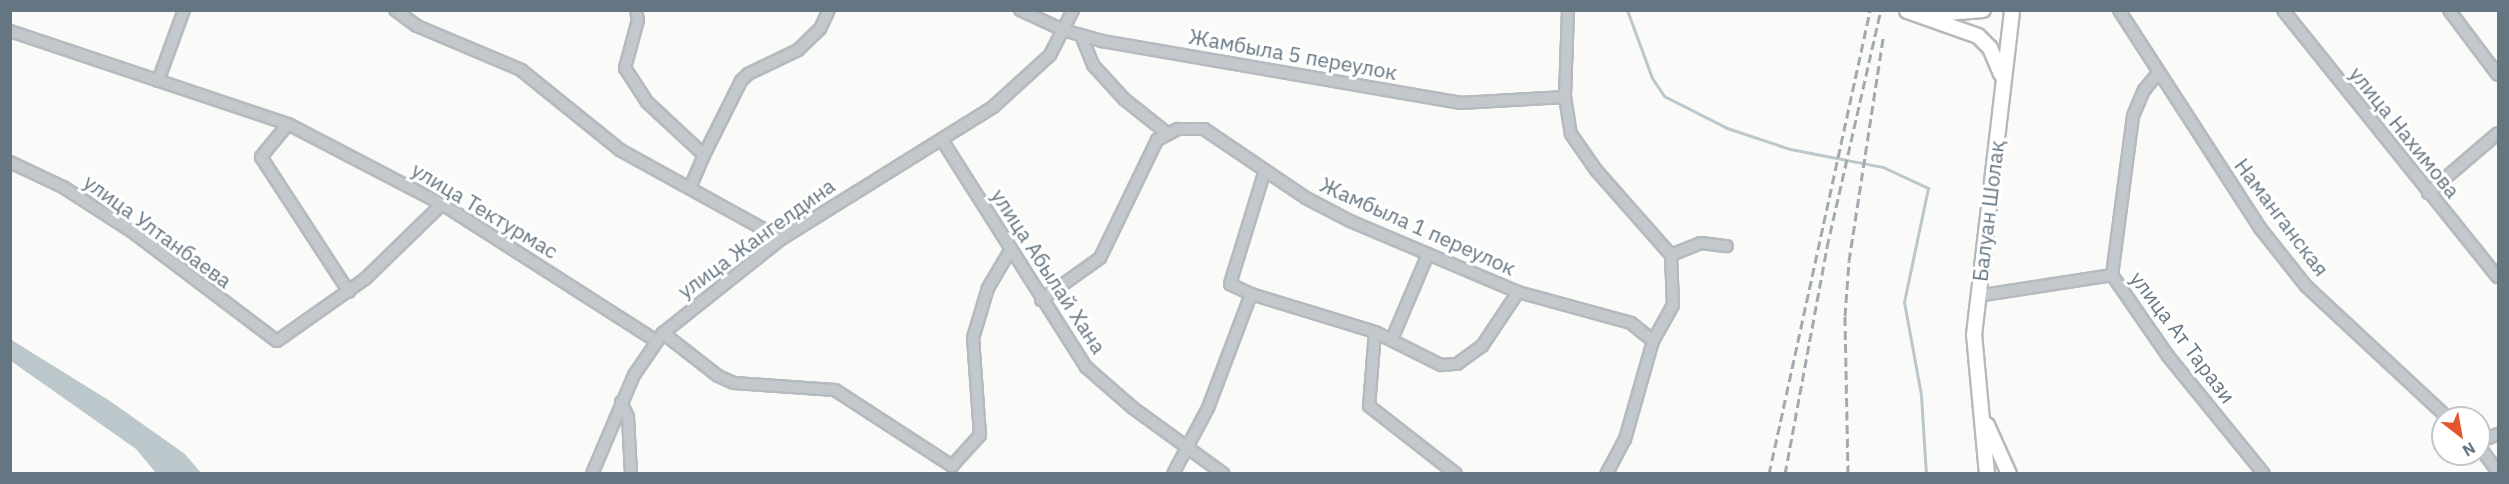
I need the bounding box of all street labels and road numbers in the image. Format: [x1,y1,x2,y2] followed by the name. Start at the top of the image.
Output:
[1187,23,1399,85] street label: Жамбыла 5 переулок
[2344,61,2466,203] street label: улица Нахимова
[1967,139,2009,283] street label: Балуан Шолақ
[2230,153,2334,281] street label: Наманганская
[407,156,563,264] street label: улица Тектурмас
[79,169,237,293] street label: улица Ултанбаева
[1316,172,1520,280] street label: Жамбыла 1 переулок
[673,173,839,303] street label: улица Жангелдина
[986,184,1112,358] street label: улица Абылай Хана
[2125,266,2241,408] street label: улица Ат Тарази

